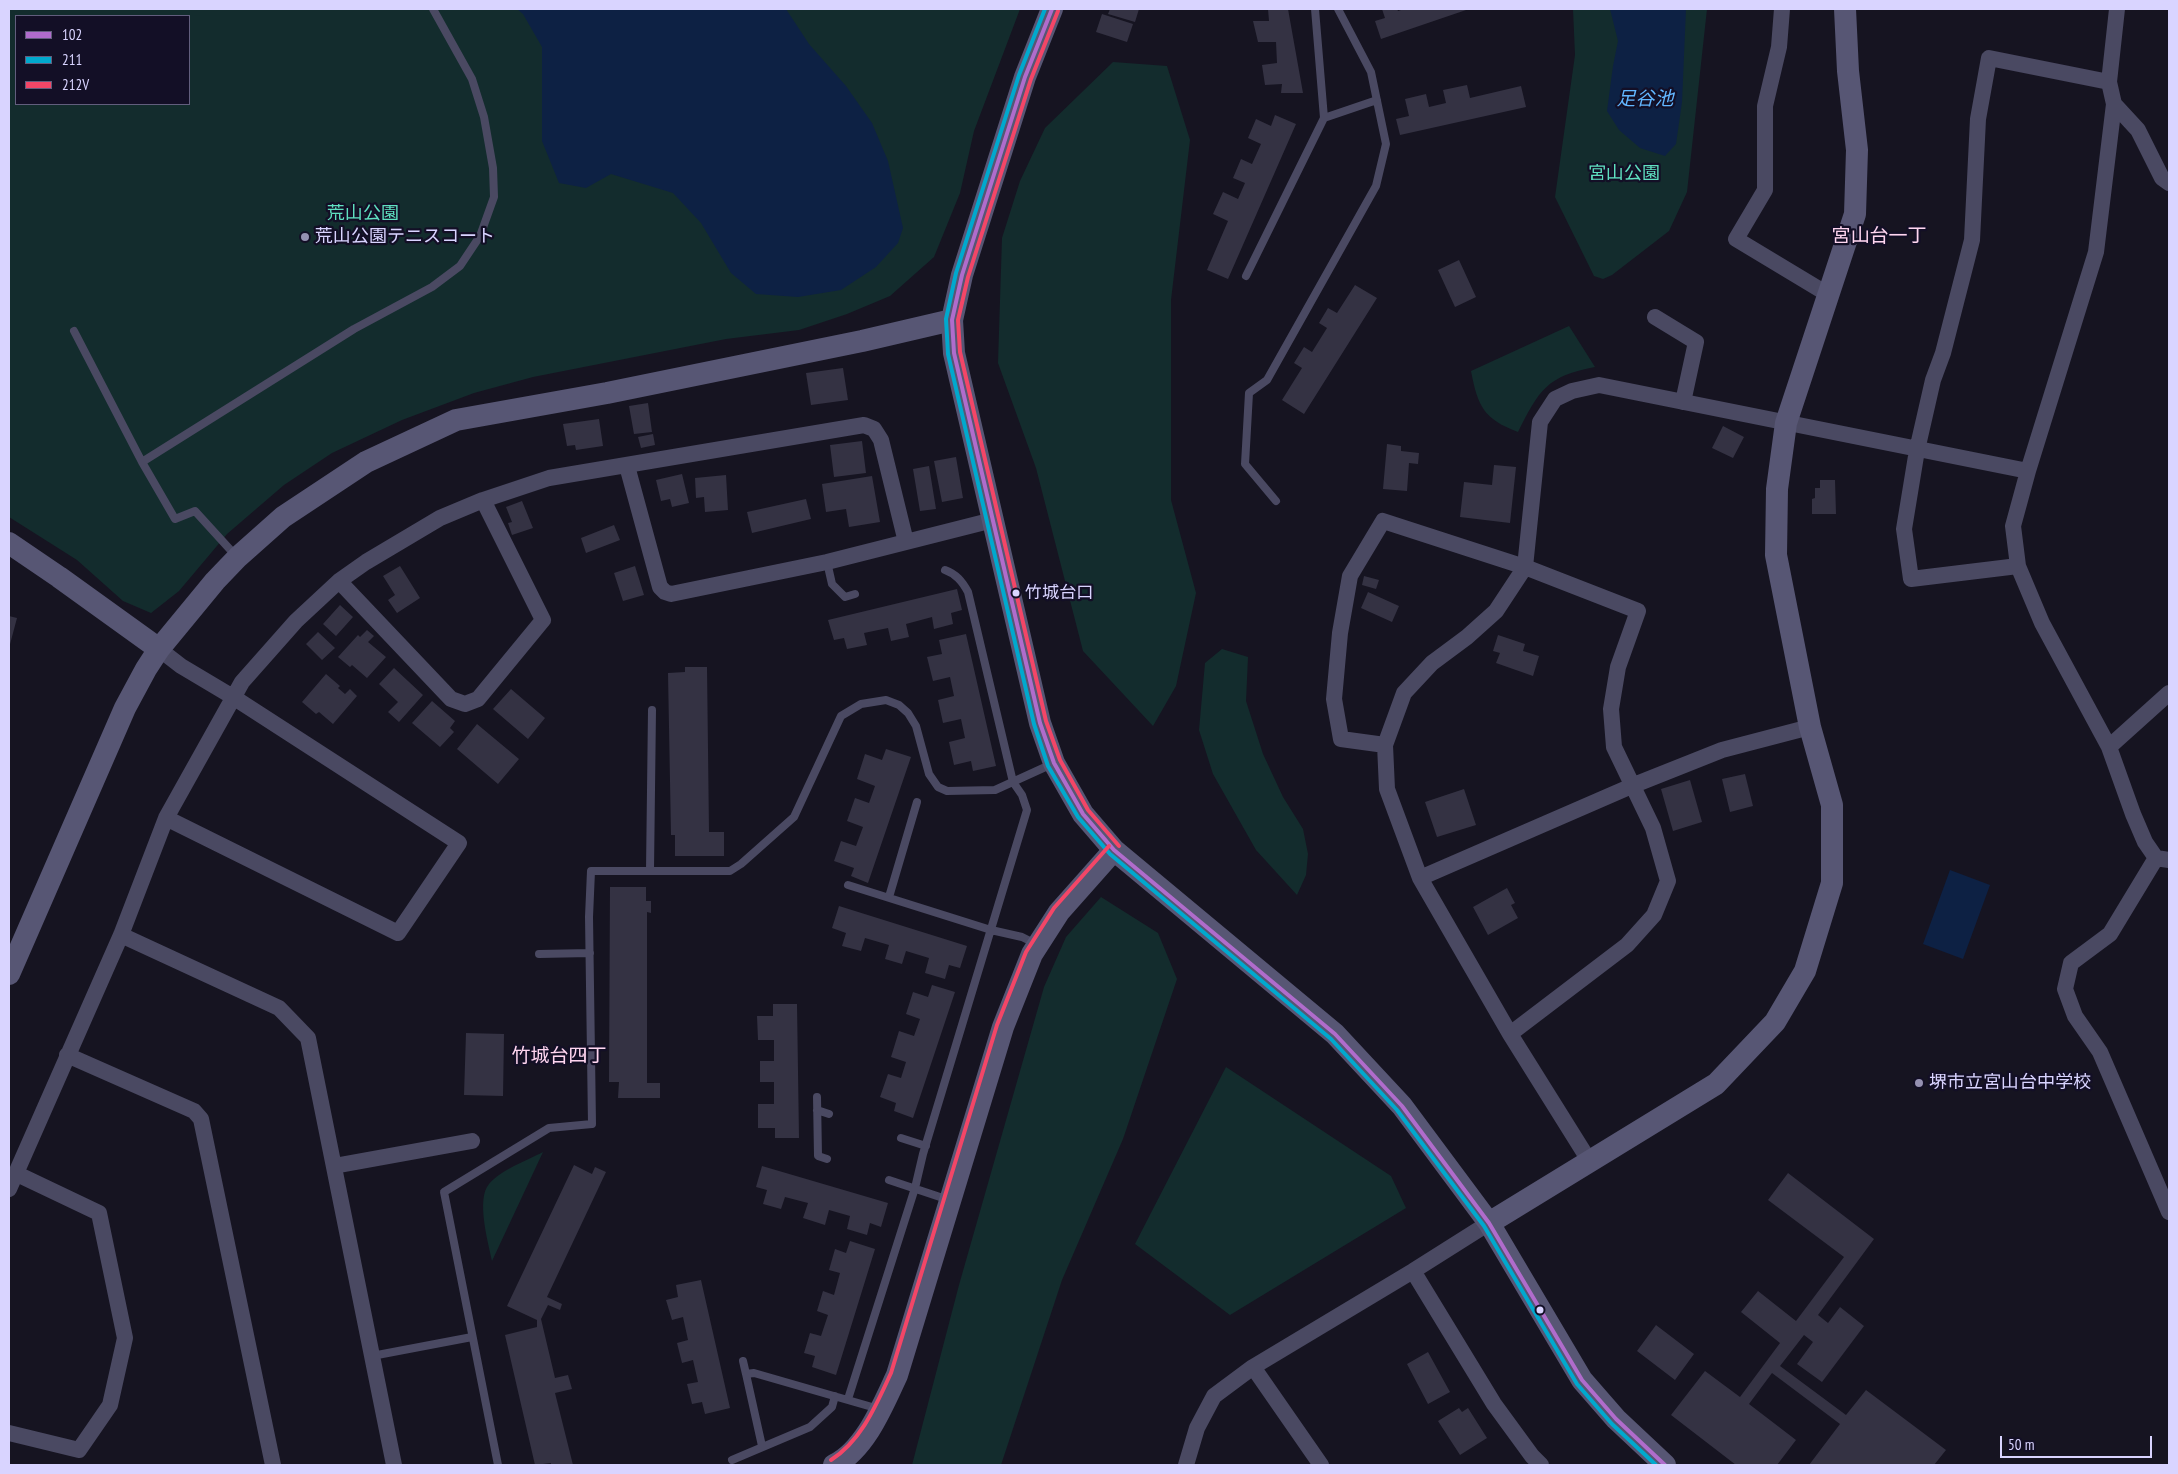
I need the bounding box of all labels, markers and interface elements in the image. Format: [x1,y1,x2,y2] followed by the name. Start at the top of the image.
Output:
[15,15,190,105] legend
[62,25,82,44] text: 102
[62,50,82,69] text: 211
[62,75,89,94] text: 212V
[1617,89,1673,111] water label: 足谷池
[1588,163,1660,185] park label: 宮山公園
[327,203,399,225] park label: 荒山公園
[315,226,495,248] place label: 荒山公園テニスコート
[1832,226,1926,248] district label: 宮山台一丁
[299,231,311,243] marker: 荒山公園テニスコート
[1025,583,1093,603] place label: 竹城台口
[1011,588,1021,598] marker: 竹城台口
[512,1046,606,1068] district label: 竹城台四丁
[1929,1072,2091,1094] place label: 堺市立宮山台中学校
[1913,1077,1925,1089] marker: 堺市立宮山台中学校
[1535,1305,1545,1315] unlabelled marker
[2003,1426,2156,1458] scale bar
[2008,1435,2034,1454] text: 50 m

